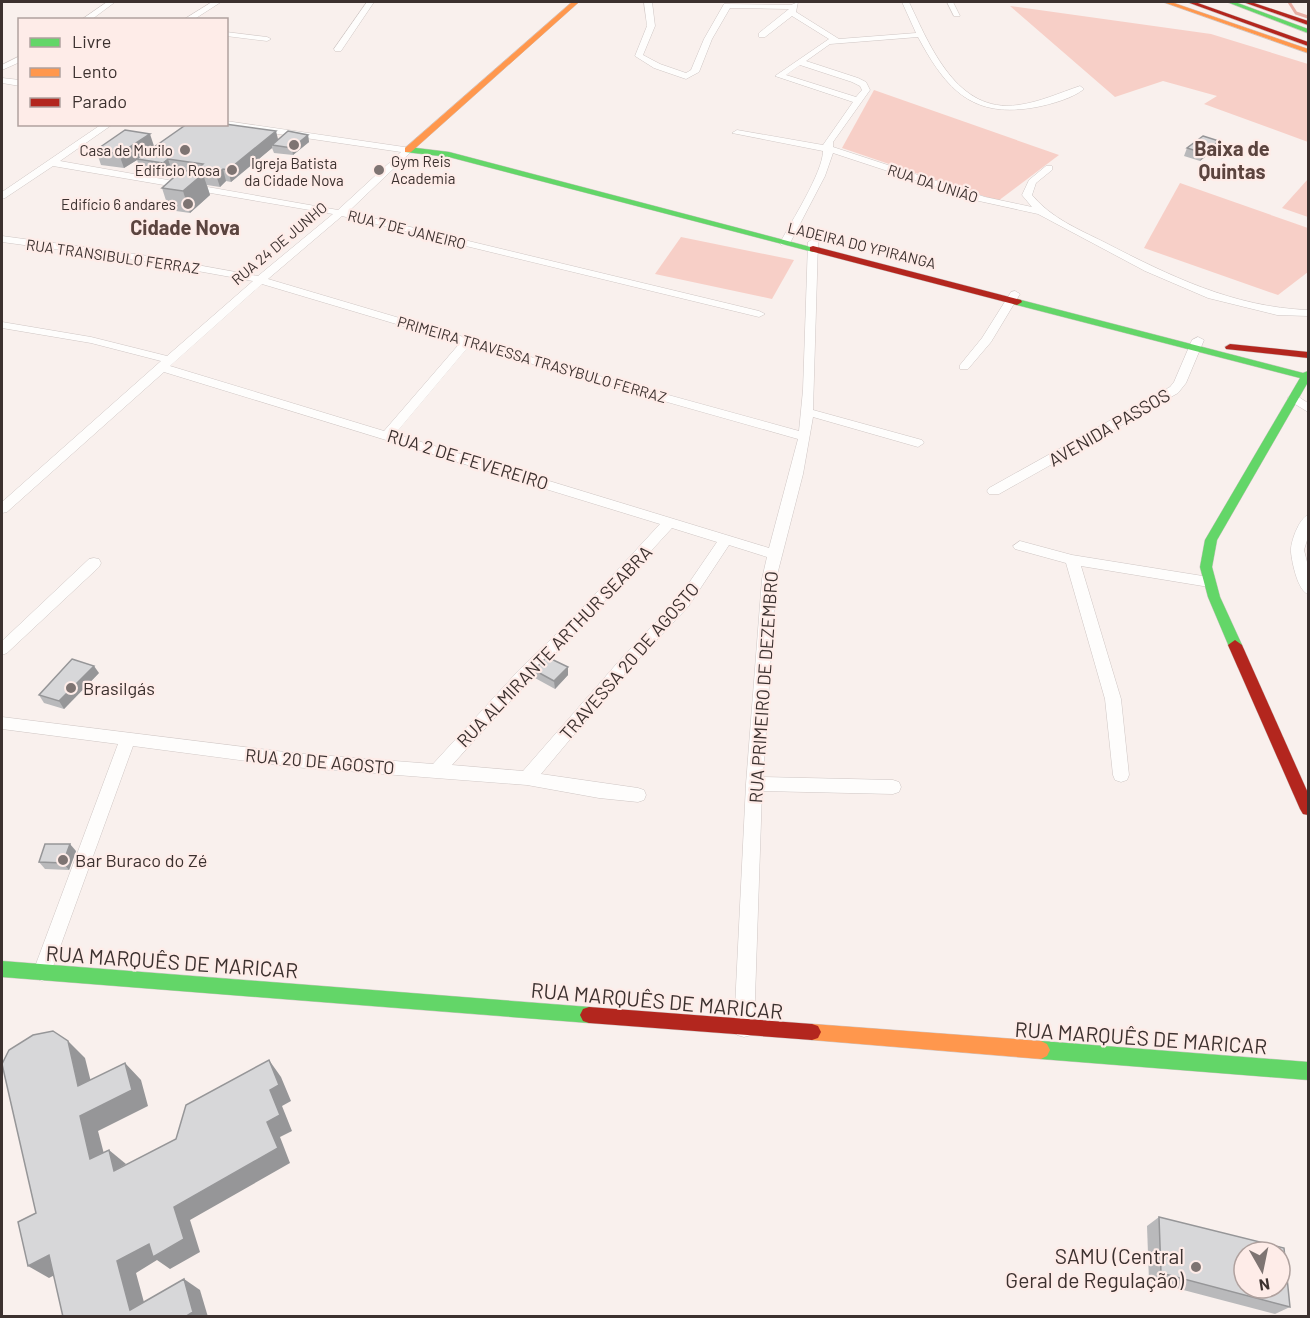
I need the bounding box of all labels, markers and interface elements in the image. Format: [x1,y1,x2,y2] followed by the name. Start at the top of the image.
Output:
[18,18,228,126] legend
[72,30,111,52] text: Livre
[72,60,118,82] text: Lento
[72,90,127,112] text: Parado
[1194,136,1270,183] district label: Baixa de Quintas
[287,138,301,152] marker: Igreja Batista da Cidade Nova
[80,141,173,159] place label: Casa de Murilo
[178,143,192,157] marker: Casa de Murilo
[391,152,455,187] place label: Gym Reis Academia
[244,154,344,189] place label: Igreja Batista da Cidade Nova
[886,160,980,206] street label: RUA DA UNIÃO
[135,161,220,179] place label: Edificio Rosa
[225,163,239,177] marker: Edificio Rosa
[372,163,386,177] marker: Gym Reis Academia
[61,195,176,213] place label: Edifício 6 andares
[181,197,195,211] marker: Edifício 6 andares
[228,198,330,288] street label: RUA 24 DE JUNHO
[346,206,468,252] street label: RUA 7 DE JANEIRO
[130,215,240,239] district label: Cidade Nova
[786,218,938,272] street label: LADEIRA DO YPIRANGA
[25,235,201,277] street label: RUA TRANSIBULO FERRAZ
[395,312,669,406] street label: PRIMEIRA TRAVESSA TRASYBULO FERRAZ
[1044,383,1174,471] street label: AVENIDA PASSOS
[385,424,551,494] street label: RUA 2 DE FEVEREIRO
[452,541,656,751] street label: RUA ALMIRANTE ARTHUR SEABRA
[744,570,782,804] street label: RUA PRIMEIRO DE DEZEMBRO
[555,578,703,744] street label: TRAVESSA 20 DE AGOSTO
[83,677,155,699] place label: Brasilgás
[64,681,78,695] marker: Brasilgás
[244,744,396,778] street label: RUA 20 DE AGOSTO
[75,849,207,871] place label: Bar Buraco do Zé
[56,853,70,867] marker: Bar Buraco do Zé
[45,940,299,982] street label: RUA MARQUÊS DE MARICAR
[530,977,784,1023] street label: RUA MARQUÊS DE MARICAR
[1014,1016,1268,1058] street label: RUA MARQUÊS DE MARICAR
[1232,1240,1292,1300] north arrow
[1005,1243,1185,1292] place label: SAMU (Central Geral de Regulação)
[1189,1260,1203,1274] marker: SAMU (Central Geral de Regulação)
[1258,1275,1271,1296] text: N

